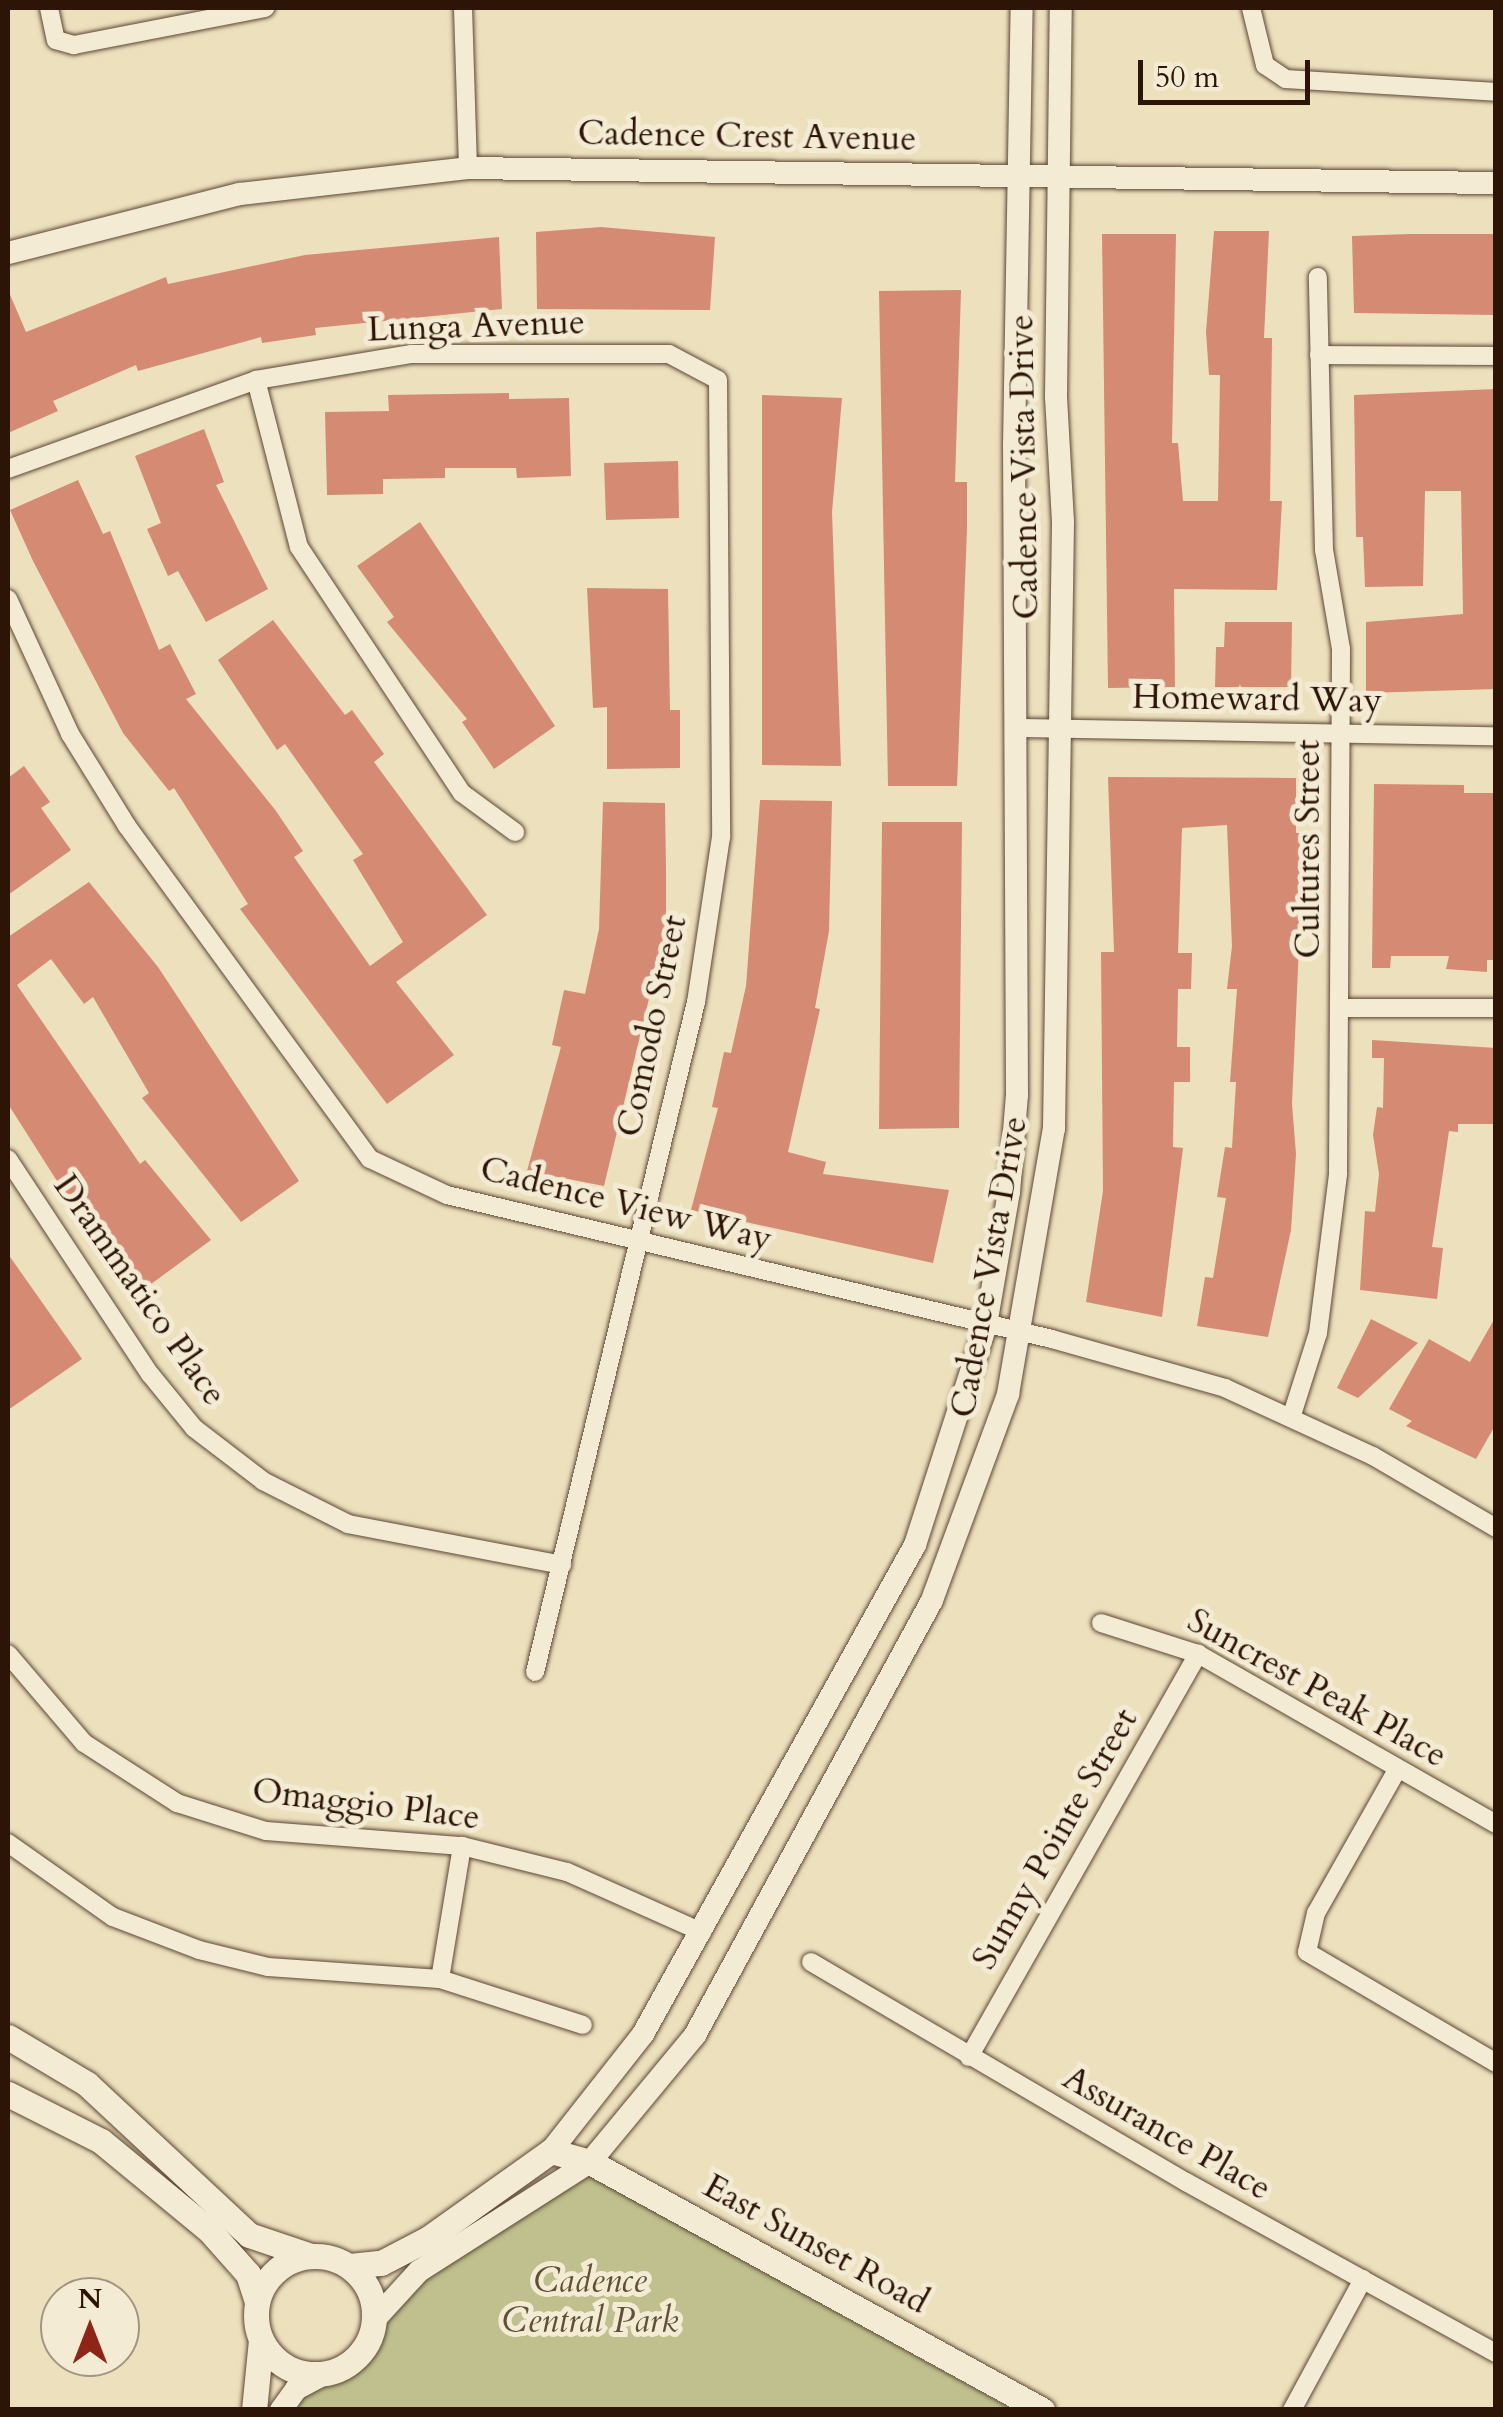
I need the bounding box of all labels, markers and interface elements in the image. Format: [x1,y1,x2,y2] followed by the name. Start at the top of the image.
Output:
[1143,40,1316,102] scale bar
[1155,57,1219,98] text: 50 m
[577,112,917,160] street label: Cadence Crest Avenue
[366,301,586,351] street label: Lunga Avenue
[1000,314,1048,620] street label: Cadence Vista Drive
[1132,676,1382,722] street label: Homeward Way
[1287,739,1329,959] street label: Cultures Street
[608,911,696,1141] street label: Comodo Street
[942,1113,1036,1421] street label: Cadence Vista Drive
[476,1147,776,1261] street label: Cadence View Way
[45,1166,235,1414] street label: Drammatico Place
[1180,1599,1454,1777] street label: Suncrest Peak Place
[963,1701,1147,1977] street label: Sunny Pointe Street
[250,1769,482,1839] street label: Omaggio Place
[1056,2057,1278,2209] street label: Assurance Place
[696,2165,936,2323] street label: East Sunset Road
[502,2260,678,2342] park label: Cadence Central Park
[40,2277,140,2377] north arrow
[78,2280,102,2318] text: N

